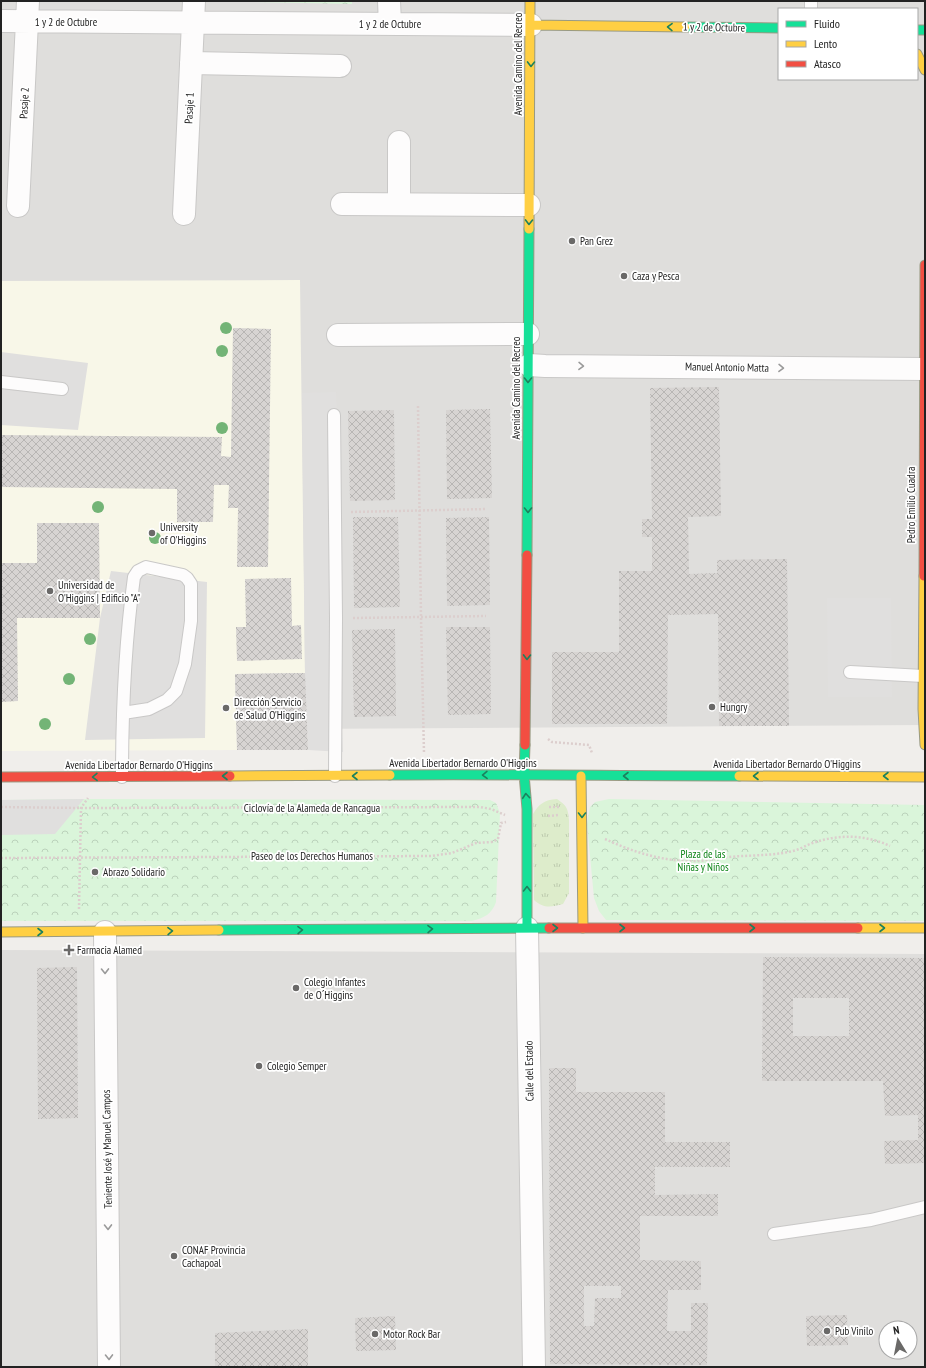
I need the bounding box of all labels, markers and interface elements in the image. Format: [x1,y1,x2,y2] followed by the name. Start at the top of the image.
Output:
[778,8,918,80] legend
[511,12,525,115] street label: Avenida Camino del Recreo
[35,15,98,29] street label: 1 y 2 de Octubre
[814,16,840,31] text: Fluido
[359,17,422,31] street label: 1 y 2 de Octubre
[683,19,746,35] street label: 1 y 2 de Octubre
[667,23,673,31] one-way arrow
[814,36,837,51] text: Lento
[814,56,841,71] text: Atasco
[526,61,535,67] one-way arrow
[16,87,32,119] street label: Pasaje 2
[181,92,197,124] street label: Pasaje 1
[525,219,533,225] one-way arrow
[580,234,613,248] place label: Pan Grez
[567,236,577,246] marker: Pan Grez
[632,269,679,283] place label: Caza y Pesca
[619,271,629,281] marker: Caza y Pesca
[509,336,523,439] street label: Avenida Camino del Recreo
[685,359,769,375] street label: Manuel Antonio Matta
[578,362,584,370] one-way arrow
[778,364,784,372] one-way arrow
[524,377,532,383] one-way arrow
[904,467,918,543] street label: Pedro Emilio Cuadra
[524,507,532,513] one-way arrow
[160,520,206,547] place label: University of O'Higgins
[147,528,157,538] marker: University of O'Higgins
[58,578,140,605] place label: Universidad de O'Higgins | Edificio "A"
[45,586,55,596] marker: Universidad de O'Higgins | Edificio "A"
[523,654,531,660] one-way arrow
[234,695,306,722] place label: Dirección Servicio de Salud O'Higgins
[720,700,748,714] place label: Hungry
[707,702,717,712] marker: Hungry
[221,703,231,713] marker: Dirección Servicio de Salud O'Higgins
[389,756,537,770] street label: Avenida Libertador Bernardo O'Higgins
[713,757,861,771] street label: Avenida Libertador Bernardo O'Higgins
[65,758,213,772] street label: Avenida Libertador Bernardo O'Higgins
[482,771,488,779] one-way arrow
[222,772,228,780] one-way arrow
[352,772,358,780] one-way arrow
[623,772,629,780] one-way arrow
[753,772,759,780] one-way arrow
[883,772,889,780] one-way arrow
[92,773,98,781] one-way arrow
[521,793,530,799] one-way arrow
[244,801,380,815] street label: Ciclovía de la Alameda de Rancagua
[578,812,586,818] one-way arrow
[677,847,729,874] park label: Plaza de las Niñas y Niños
[251,849,373,863] street label: Paseo de los Derechos Humanos
[103,865,165,879] place label: Abrazo Solidario
[90,867,100,877] marker: Abrazo Solidario
[523,886,531,892] one-way arrow
[552,924,558,932] one-way arrow
[619,924,625,932] one-way arrow
[749,924,755,932] one-way arrow
[879,924,885,932] one-way arrow
[427,925,433,933] one-way arrow
[297,926,303,934] one-way arrow
[167,927,173,935] one-way arrow
[37,928,43,936] one-way arrow
[77,943,142,957] place label: Farmacia Alamed
[64,945,74,955] marker: Farmacia Alamed
[101,968,109,974] one-way arrow
[304,975,366,1002] place label: Colegio Infantes de O´Higgins
[291,983,301,993] marker: Colegio Infantes de O´Higgins
[521,1040,537,1102] street label: Calle del Estado
[267,1059,326,1073] place label: Colegio Semper
[254,1061,264,1071] marker: Colegio Semper
[99,1089,115,1209] street label: Teniente José y Manuel Campos
[104,1224,112,1230] one-way arrow
[182,1243,245,1270] place label: CONAF Provincia Cachapoal
[169,1251,179,1261] marker: CONAF Provincia Cachapoal
[878,1320,918,1360] north arrow
[892,1323,900,1338] text: N
[835,1324,874,1338] place label: Pub Vinilo
[822,1326,832,1336] marker: Pub Vinilo
[383,1327,440,1341] place label: Motor Rock Bar
[370,1329,380,1339] marker: Motor Rock Bar
[105,1354,113,1360] one-way arrow

